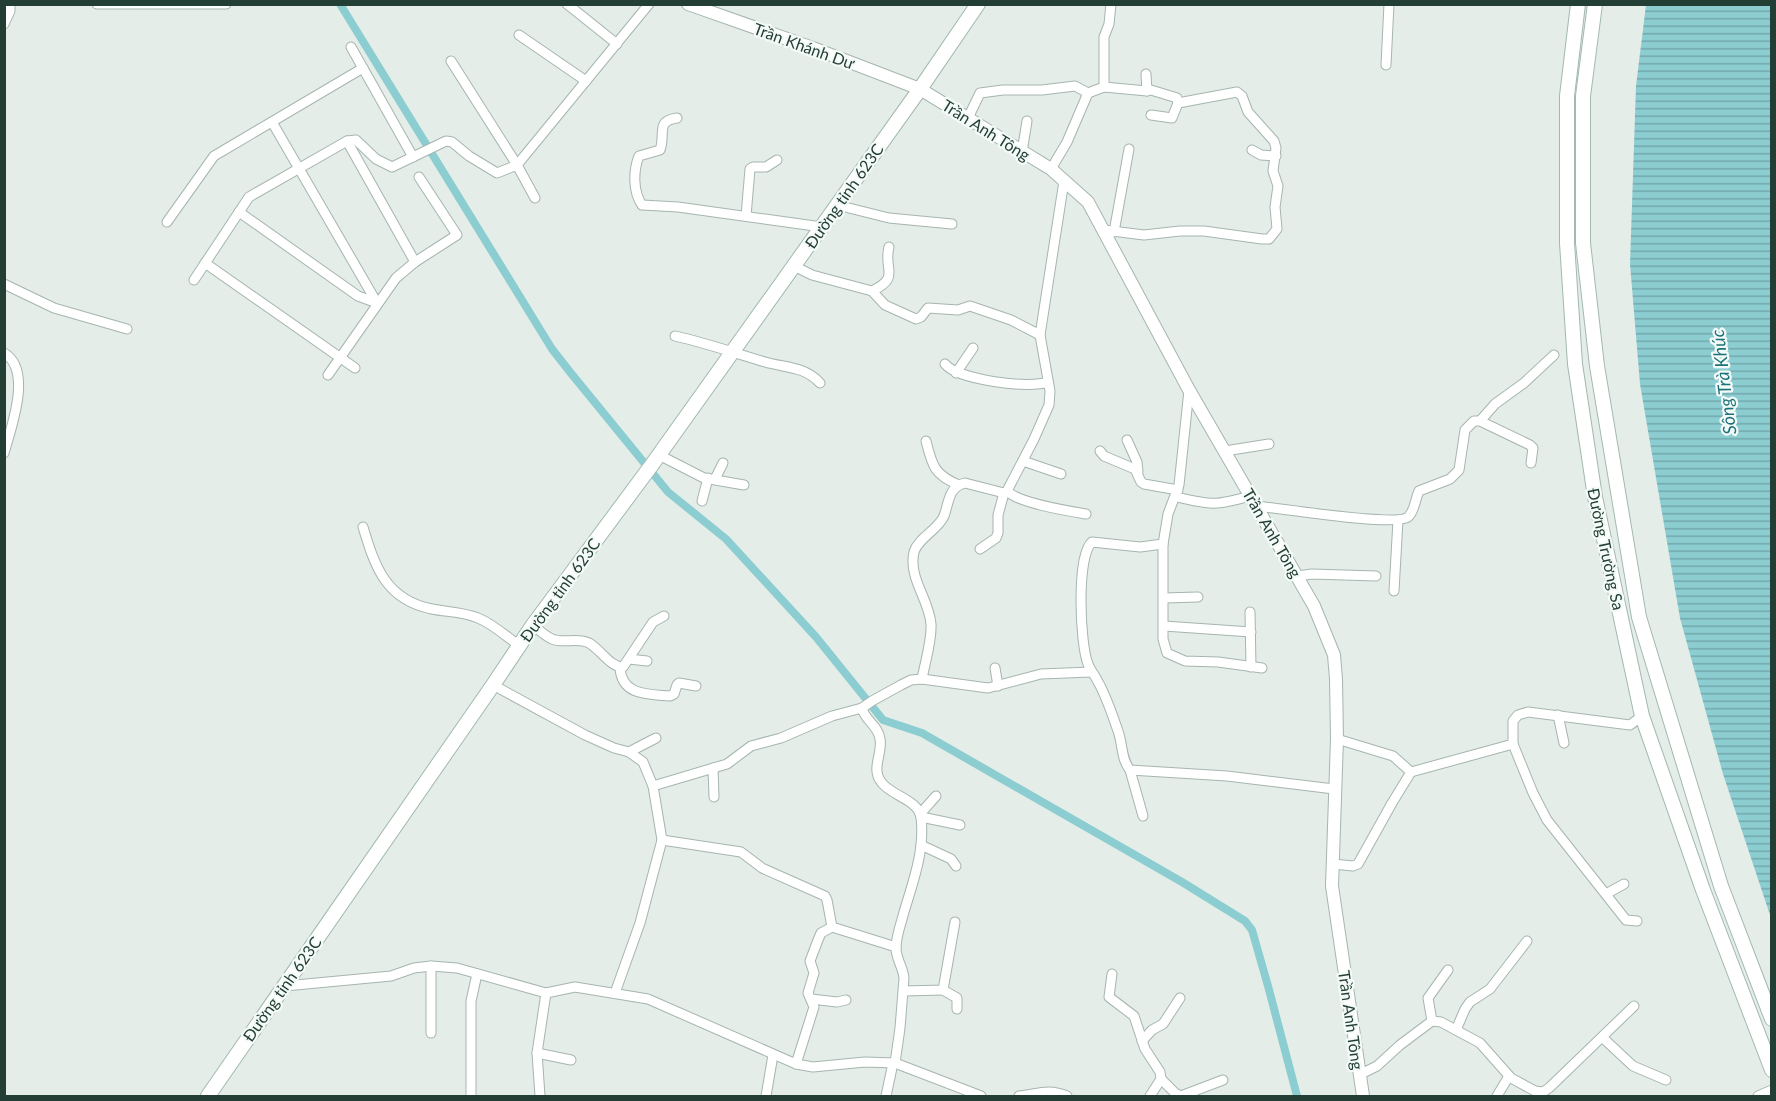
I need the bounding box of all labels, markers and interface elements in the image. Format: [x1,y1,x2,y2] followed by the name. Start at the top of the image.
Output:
[751,18,858,73] street label: Trần Khánh Dư
[939,95,1034,164] street label: Trần Anh Tông
[800,139,887,252] street label: Đường tỉnh 623C
[1706,328,1740,436] water label: Sông Trà Khúc
[1239,485,1306,581] street label: Trần Anh Tông
[1584,486,1629,612] street label: Đường Trường Sa
[516,534,604,645] street label: Đường tỉnh 623C
[238,932,325,1045] street label: Đường tỉnh 623C
[1335,969,1368,1071] street label: Trần Anh Tông

